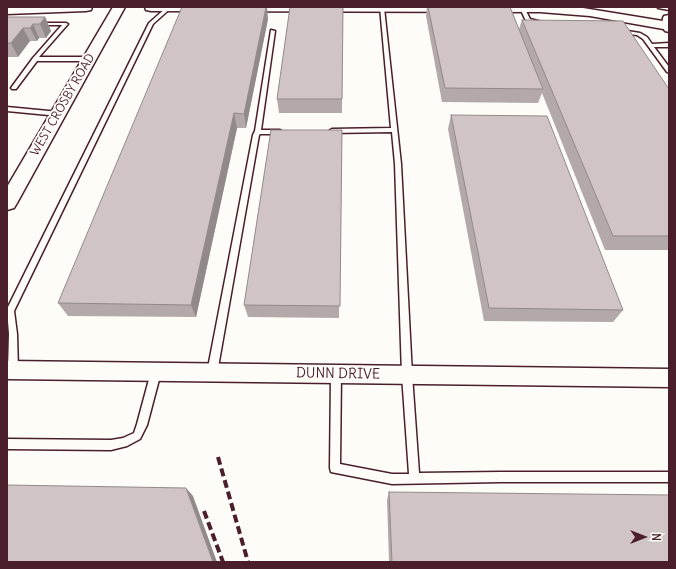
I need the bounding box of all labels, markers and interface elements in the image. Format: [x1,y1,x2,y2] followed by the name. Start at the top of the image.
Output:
[28,51,98,159] street label: WEST CROSBY ROAD
[296,365,380,383] street label: DUNN DRIVE
[624,517,664,557] north arrow
[649,533,663,541] text: N

